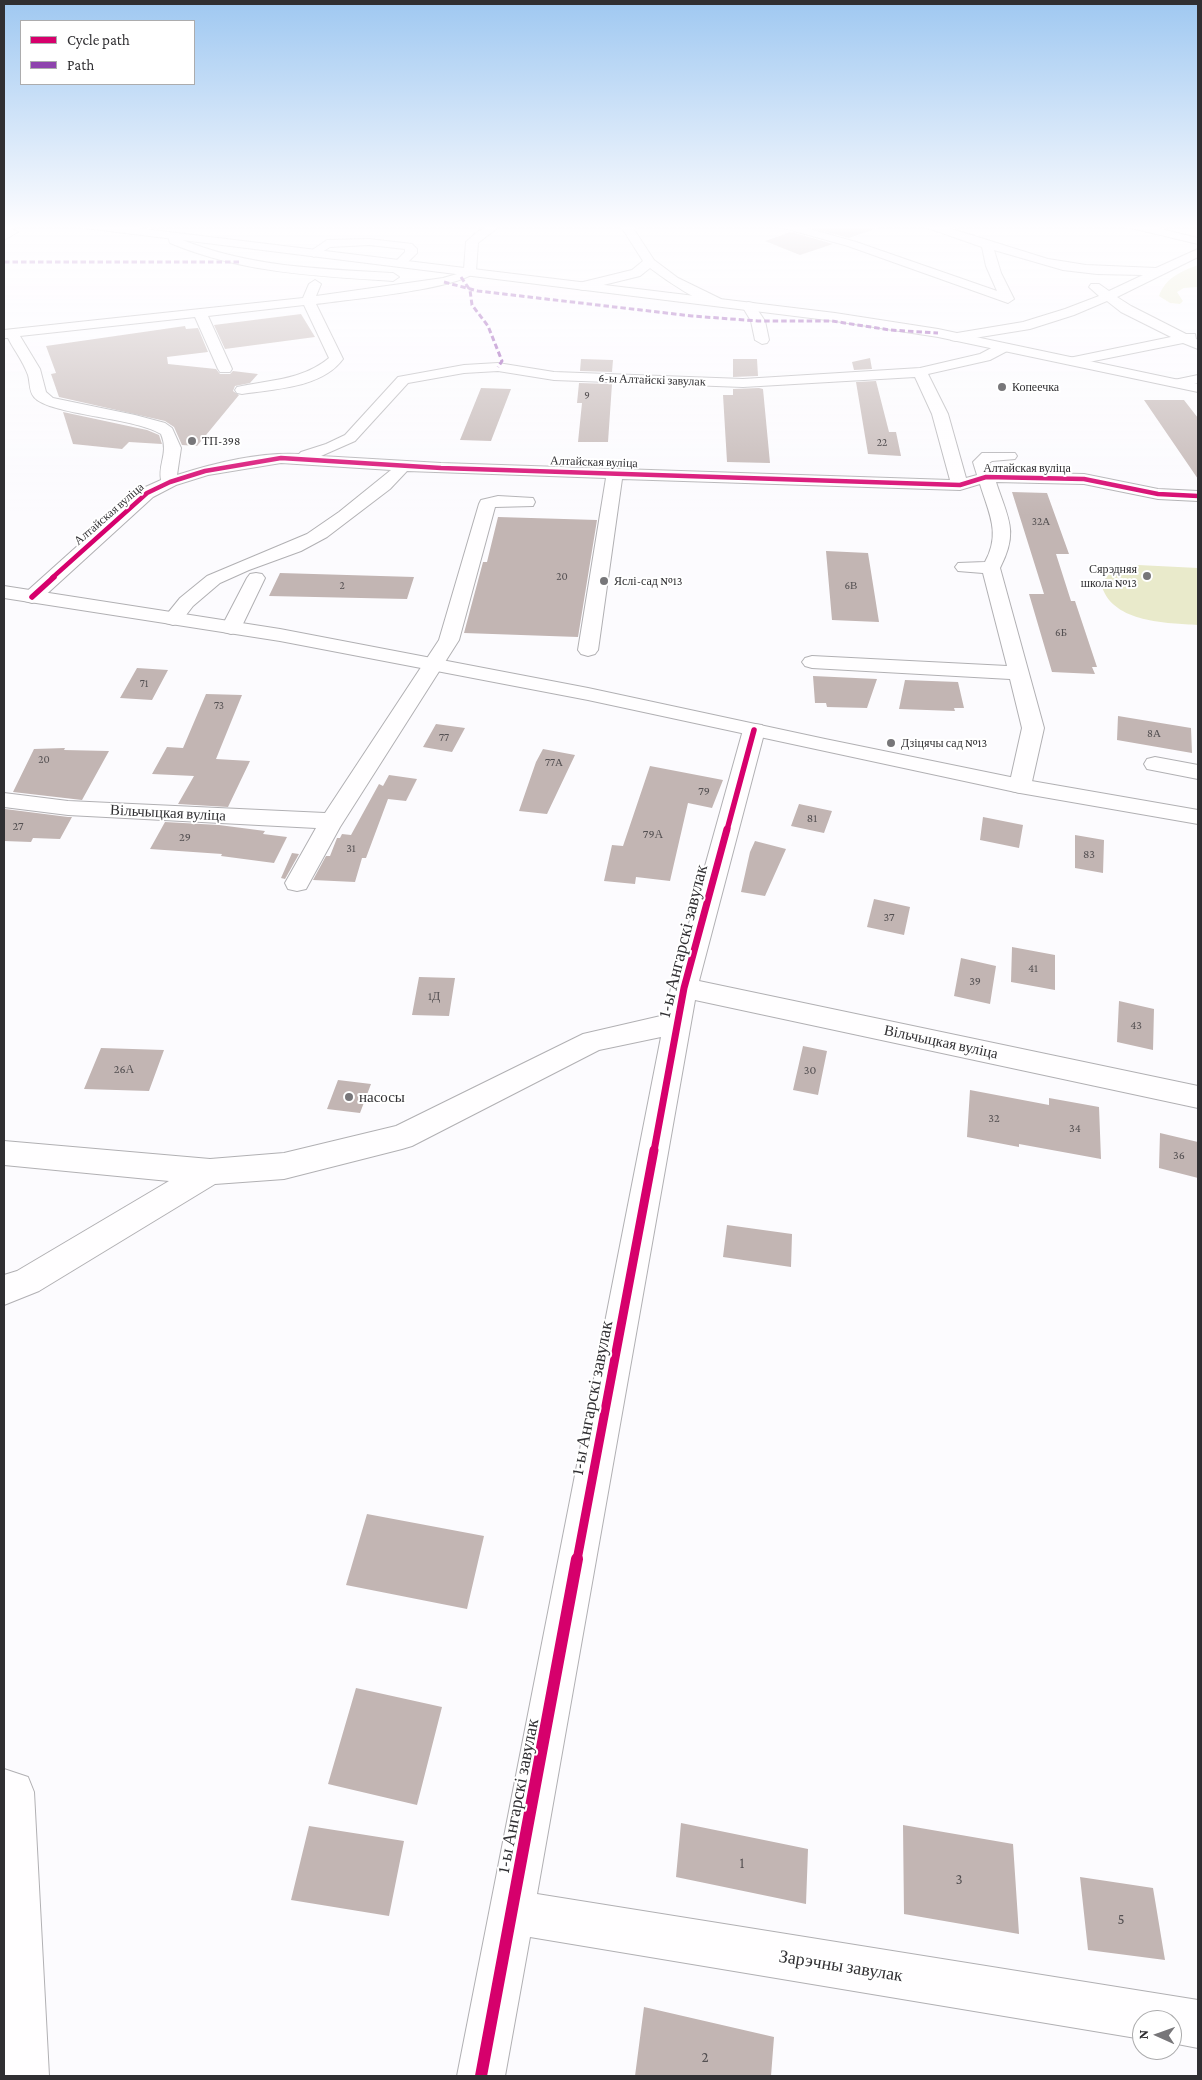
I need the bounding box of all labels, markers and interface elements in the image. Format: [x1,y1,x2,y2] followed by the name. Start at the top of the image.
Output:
[20,20,195,85] legend
[67,32,130,48] text: Cycle path
[67,57,94,73] text: Path
[598,371,706,389] street label: 6-ы Алтайскі завулак
[1012,380,1059,394] place label: Копеечка
[996,381,1008,393] marker: Копеечка
[584,389,590,403] house number: 9
[202,434,240,448] place label: ТП-398
[186,435,198,447] marker: ТП-398
[877,436,887,450] house number: 22
[550,453,638,471] street label: Алтайская вуліца
[983,461,1071,475] street label: Алтайская вуліца
[71,480,147,548] street label: Алтайская вуліца
[1032,515,1050,529] house number: 32А
[1081,562,1137,590] place label: Сярэдняя школа №13
[556,570,568,584] house number: 20
[1141,570,1153,582] marker: Сярэдняя школа №13
[614,574,682,588] place label: Яслі-сад №13
[598,575,610,587] marker: Яслі-сад №13
[339,579,345,593] house number: 2
[845,579,857,593] house number: 6В
[1055,626,1067,640] house number: 6Б
[140,677,148,691] house number: 71
[214,699,224,713] house number: 73
[1147,727,1161,741] house number: 8А
[439,731,449,745] house number: 77
[901,736,987,750] place label: Дзіцячы сад №13
[885,737,897,749] marker: Дзіцячы сад №13
[38,753,50,767] house number: 20
[545,756,563,770] house number: 77А
[698,784,710,798] house number: 79
[110,801,226,825] street label: Вільчыцкая вуліца
[807,811,817,825] house number: 81
[12,819,24,833] house number: 27
[643,827,663,841] house number: 79А
[179,830,191,844] house number: 29
[346,841,356,855] house number: 31
[1083,847,1095,861] house number: 83
[654,862,712,1020] street label: 1-ы Ангарскі завулак
[883,910,895,924] house number: 37
[1028,961,1038,975] house number: 41
[969,974,981,988] house number: 39
[428,989,440,1003] house number: 1Д
[1130,1018,1142,1032] house number: 43
[882,1021,1000,1063] street label: Вільчыцкая вуліца
[114,1062,134,1076] house number: 26А
[804,1063,816,1077] house number: 30
[359,1088,405,1106] place label: насосы
[343,1091,355,1103] marker: насосы
[988,1111,1000,1125] house number: 32
[1069,1121,1081,1135] house number: 34
[1173,1148,1185,1162] house number: 36
[566,1319,618,1477] street label: 1-ы Ангарскі завулак
[492,1717,544,1875] street label: 1-ы Ангарскі завулак
[740,1854,744,1872] house number: 1
[955,1870,963,1888] house number: 3
[1117,1910,1125,1928] house number: 5
[777,1946,905,1986] street label: Зарэчны завулак
[1132,2010,1182,2060] north arrow
[1135,2029,1151,2040] text: N
[701,2048,709,2066] house number: 2

